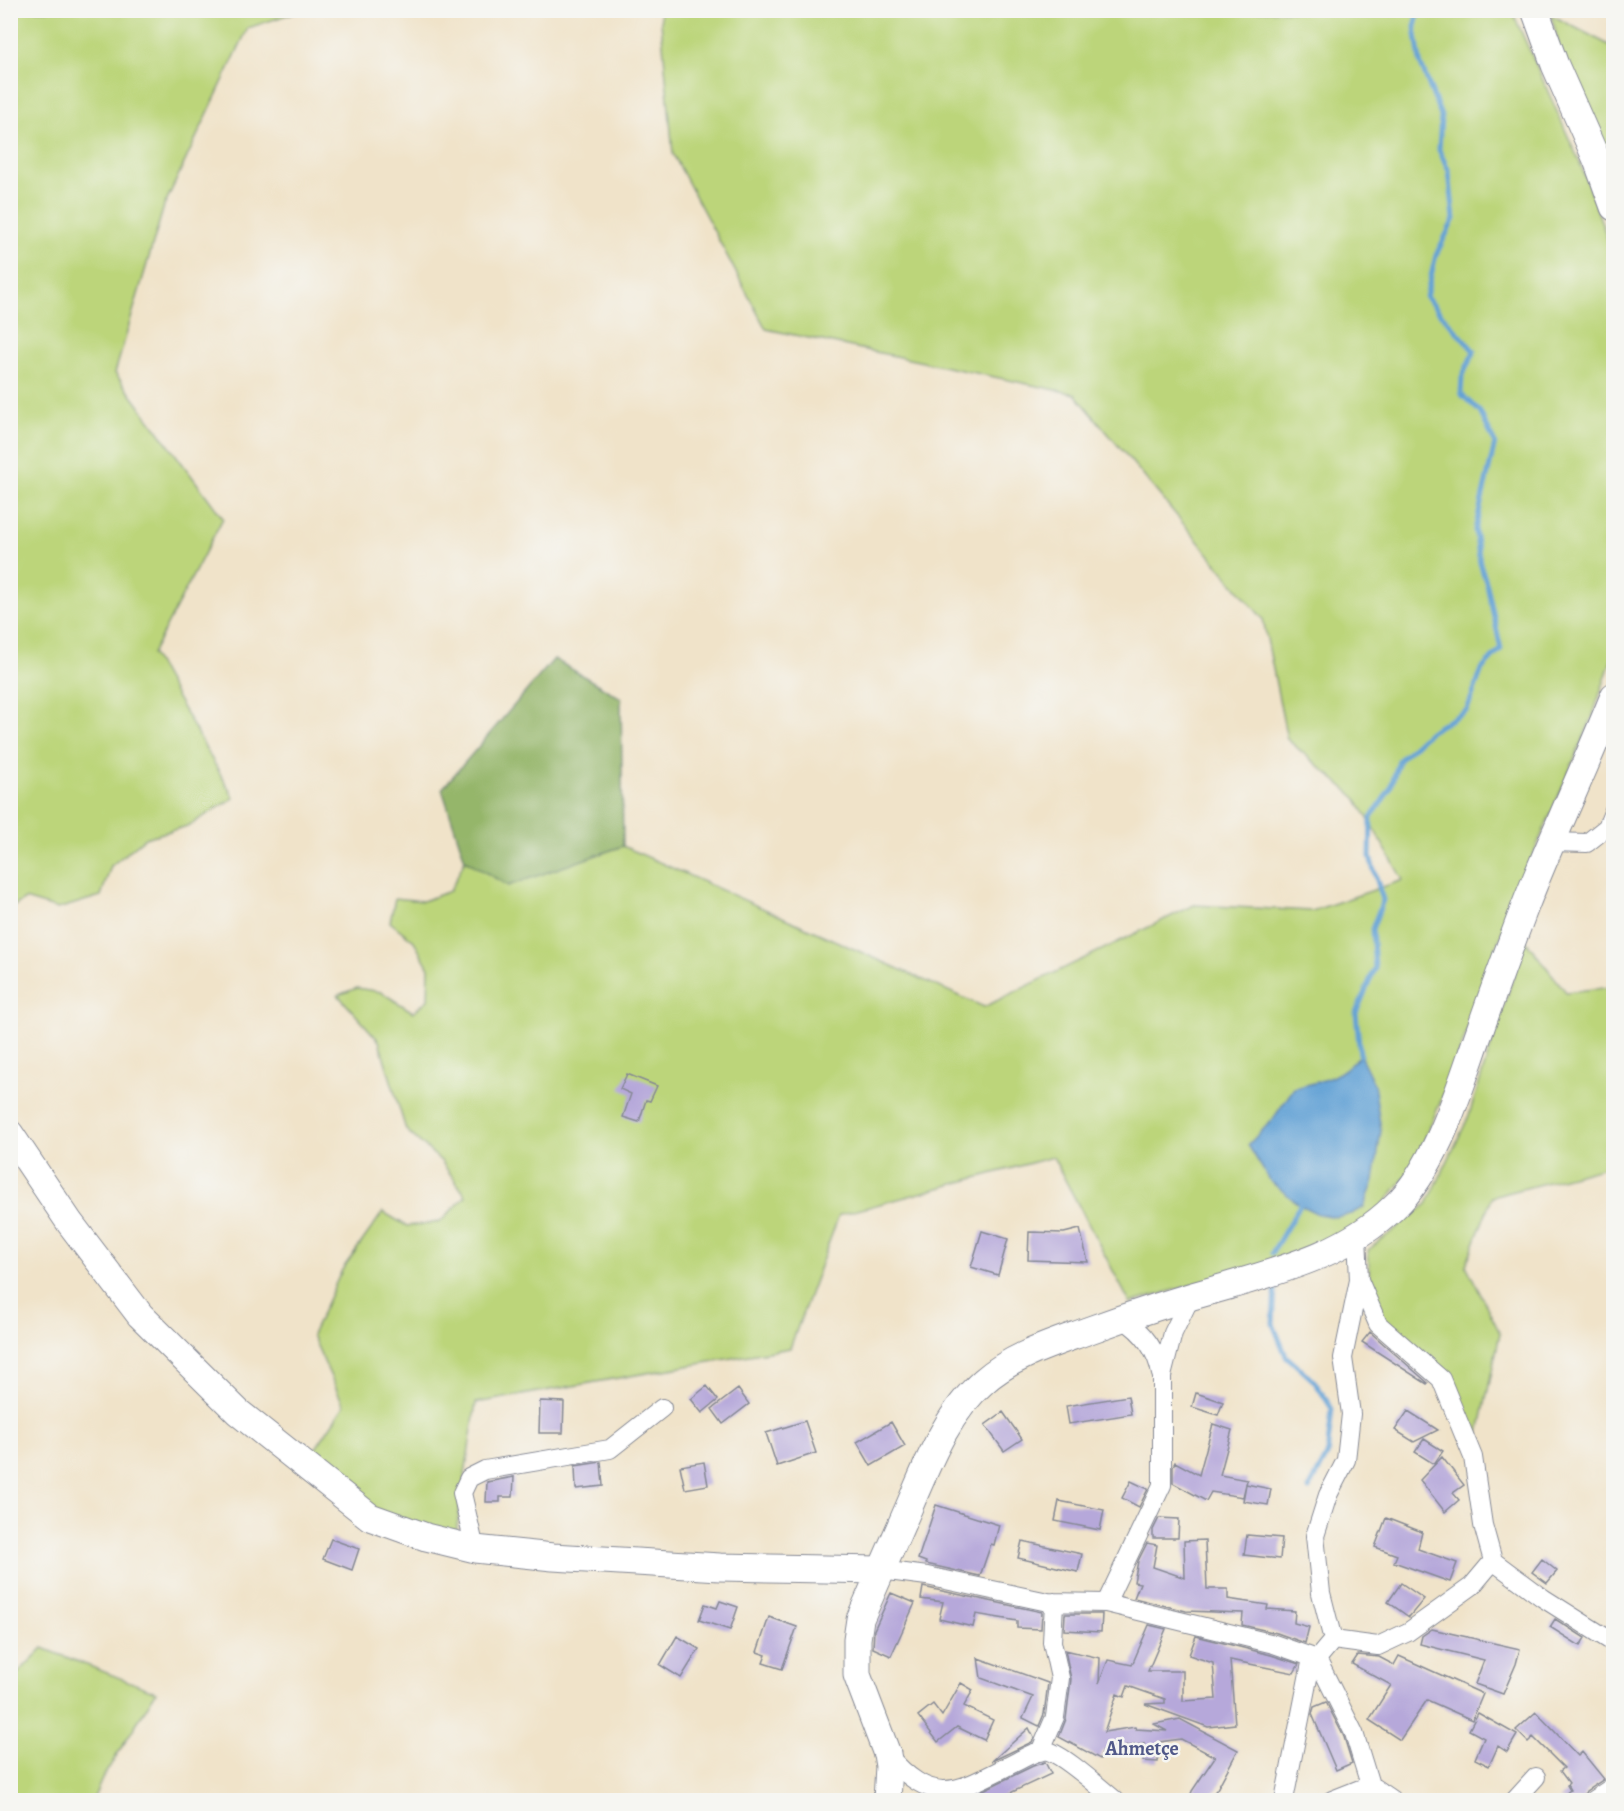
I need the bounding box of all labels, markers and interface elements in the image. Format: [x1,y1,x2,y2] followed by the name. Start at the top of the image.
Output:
[1104,1735,1179,1762] district label: Ahmetçe

